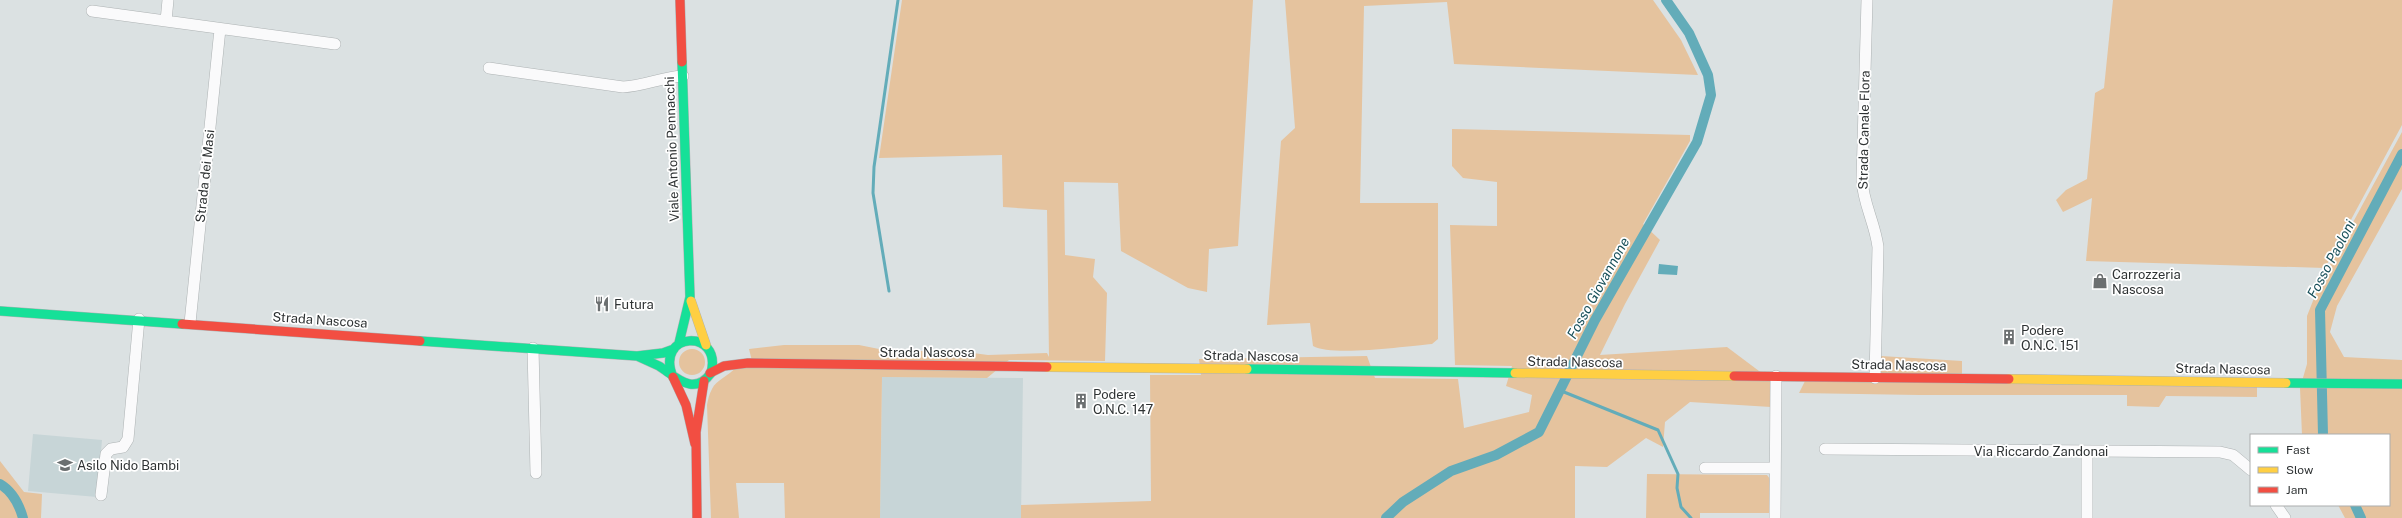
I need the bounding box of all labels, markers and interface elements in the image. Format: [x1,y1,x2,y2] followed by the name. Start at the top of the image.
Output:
[1855,70,1873,190] street label: Strada Canale Flora
[662,76,682,222] street label: Viale Antonio Pennacchi
[193,129,217,223] street label: Strada dei Masi
[2304,217,2359,301] water label: Fosso Paoloni
[1564,234,1633,341] water label: Fosso Giovannone
[2112,267,2181,297] place label: Carrozzeria Nascosa
[2091,272,2109,290] shop icon: Carrozzeria Nascosa
[593,295,611,313] restaurant icon: Futura
[614,297,654,312] place label: Futura
[272,309,368,331] street label: Strada Nascosa
[2021,323,2079,353] place label: Podere O.N.C. 151
[2000,328,2018,346] building icon: Podere O.N.C. 151
[879,345,975,360] street label: Strada Nascosa
[1203,348,1299,364] street label: Strada Nascosa
[1527,354,1623,370] street label: Strada Nascosa
[1851,357,1947,373] street label: Strada Nascosa
[2175,361,2271,377] street label: Strada Nascosa
[1093,387,1154,417] place label: Podere O.N.C. 147
[1072,392,1090,410] building icon: Podere O.N.C. 147
[2250,434,2390,506] legend
[2286,443,2311,457] text: Fast
[1974,444,2108,459] street label: Via Riccardo Zandonai
[56,456,74,474] school or university icon: Asilo Nido Bambi
[77,458,179,473] place label: Asilo Nido Bambi
[2286,463,2314,477] text: Slow
[2286,483,2308,497] text: Jam

